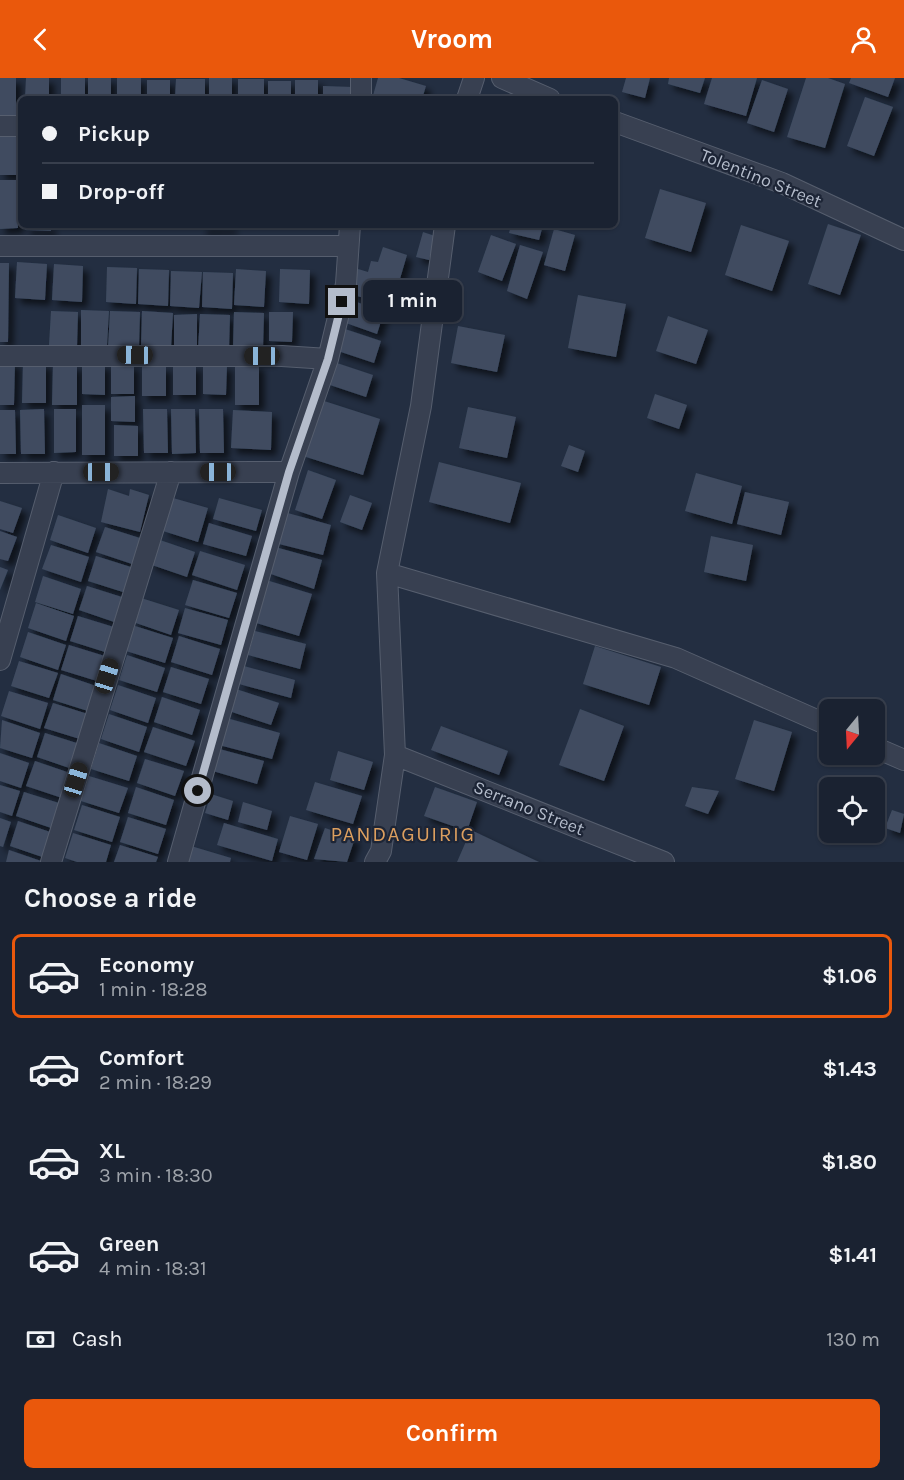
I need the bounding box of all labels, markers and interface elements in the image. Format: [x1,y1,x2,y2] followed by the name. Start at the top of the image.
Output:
[24,23,57,56] icon: back
[411,23,493,55] text: Vroom
[847,23,880,56] icon: person
[78,121,150,147] text: Pickup
[697,144,825,212] street label: Tolentino Street
[78,179,164,205] text: Drop-off
[363,281,462,323] callout: 1 min
[328,288,355,315] route end
[387,289,438,312] text: 1 min
[117,346,153,364] car
[244,347,280,365] car
[83,463,119,481] car
[200,463,236,481] car
[93,656,121,696] car
[819,699,885,765] north arrow
[819,699,885,843] map controls
[62,760,90,800] car
[470,776,588,840] street label: Serrano Street
[184,777,211,804] route start
[819,777,885,843] button: locate
[330,822,476,846] district label: PANDAGUIRIG
[24,882,197,914] text: Choose a ride
[27,949,81,1003] icon: car
[99,952,194,978] text: Economy
[822,963,877,989] text: $1.06
[99,978,208,1001] text: 1 min · 18:28
[27,1042,81,1096] icon: car
[99,1045,184,1071] text: Comfort
[822,1056,877,1082] text: $1.43
[99,1071,212,1094] text: 2 min · 18:29
[27,1135,81,1189] icon: car
[99,1138,125,1164] text: XL
[821,1149,877,1175] text: $1.80
[99,1164,213,1187] text: 3 min · 18:30
[27,1228,81,1282] icon: car
[99,1231,160,1257] text: Green
[828,1242,877,1268] text: $1.41
[99,1257,207,1280] text: 4 min · 18:31
[24,1323,57,1356] icon: cash
[72,1326,122,1352] text: Cash
[826,1328,880,1351] text: 130 m
[24,1399,880,1468] button: Confirm

